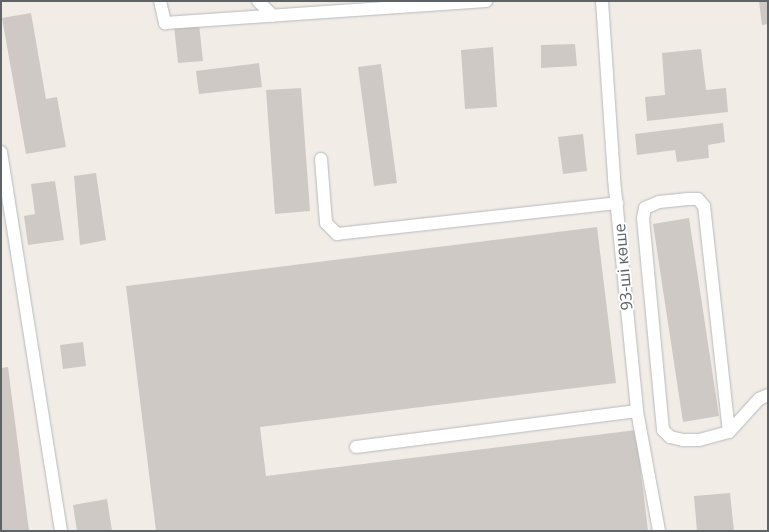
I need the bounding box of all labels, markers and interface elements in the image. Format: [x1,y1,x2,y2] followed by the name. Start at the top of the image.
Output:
[610,223,636,311] street label: 93-ші көше

